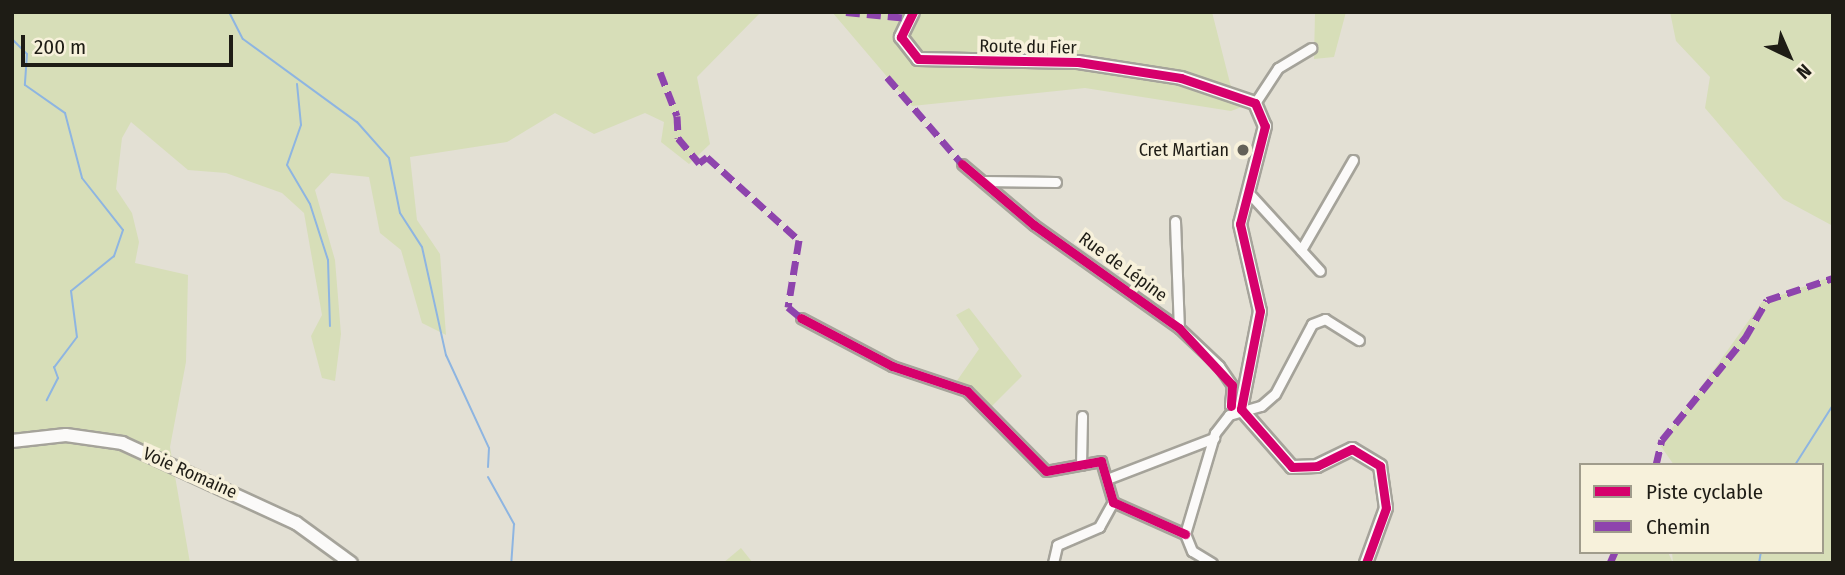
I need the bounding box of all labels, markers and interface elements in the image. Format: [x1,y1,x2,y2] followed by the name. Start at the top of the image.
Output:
[24,21,236,65] scale bar
[1754,21,1824,91] north arrow
[34,34,86,60] text: 200 m
[979,35,1077,59] street label: Route du Fier
[1792,59,1816,84] text: N
[1139,139,1229,161] place label: Cret Martian
[1235,142,1251,158] marker: Cret Martian
[1075,228,1171,306] street label: Rue de Lépine
[140,443,240,503] street label: Voie Romaine
[1579,463,1824,554] legend
[1646,479,1763,505] text: Piste cyclable
[1646,514,1710,540] text: Chemin

